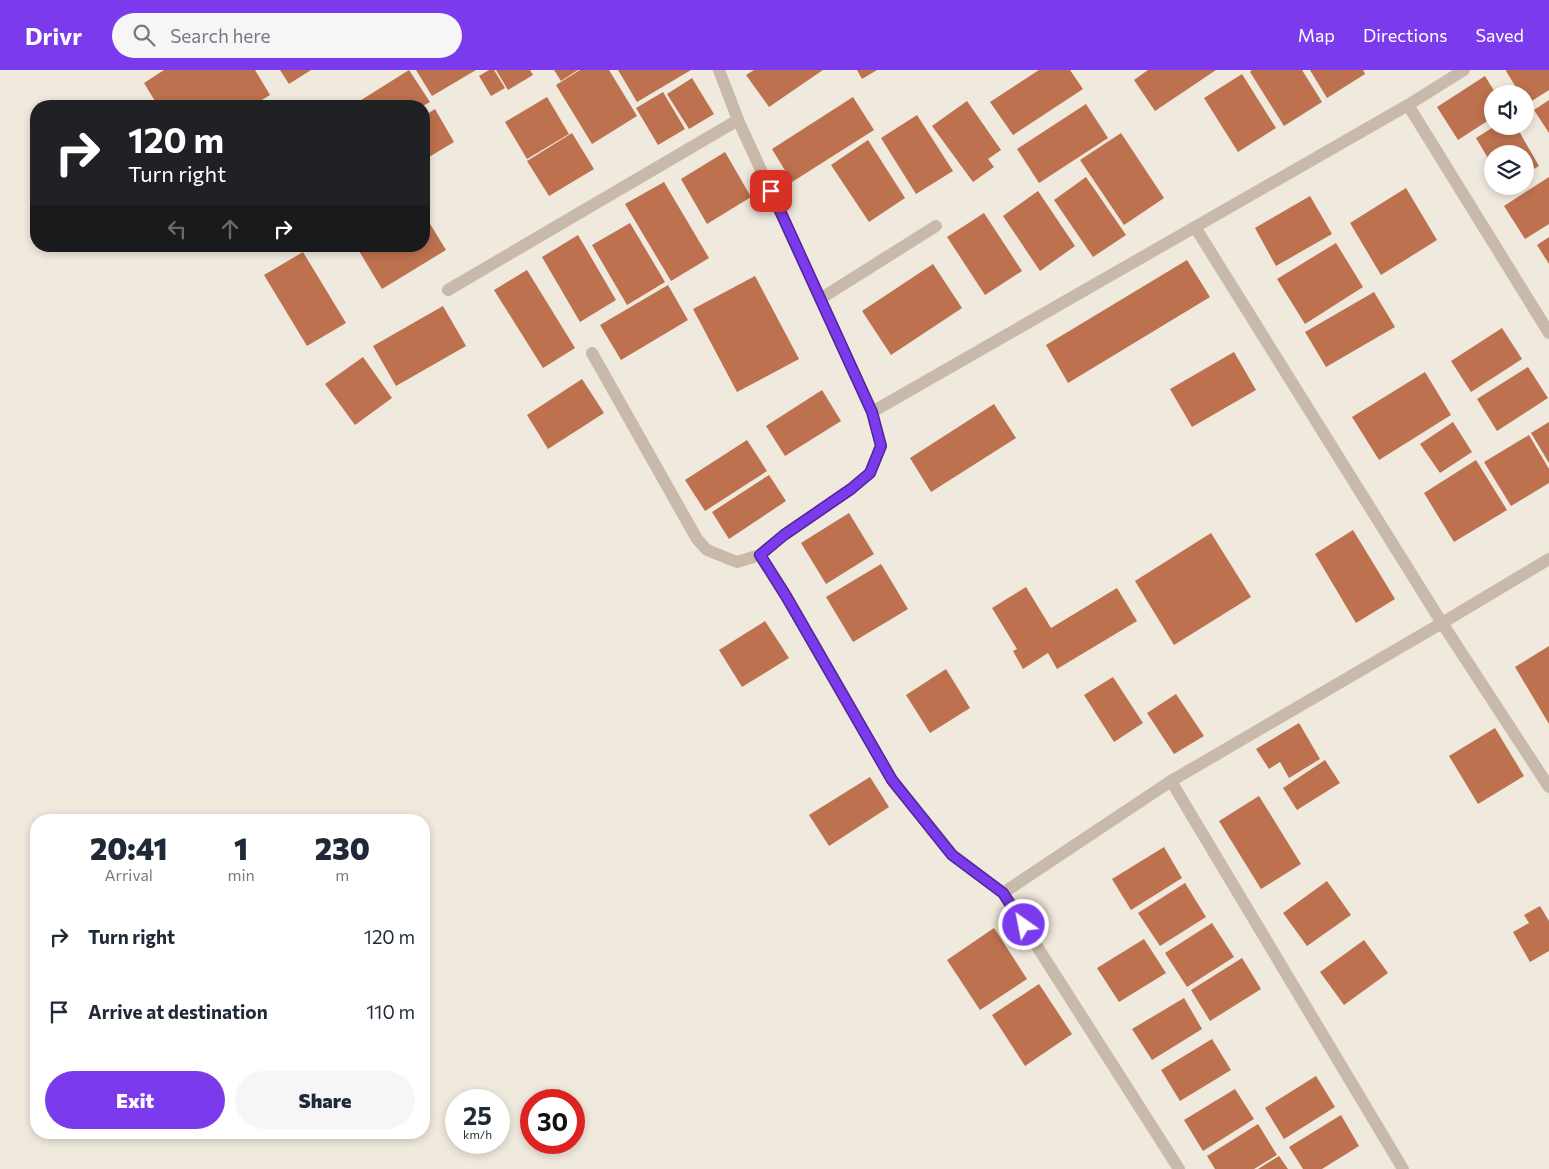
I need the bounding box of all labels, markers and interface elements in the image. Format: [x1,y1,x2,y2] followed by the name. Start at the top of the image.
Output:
[112,13,462,58] search box
[25,21,82,50] text: Drivr
[130,21,158,49] icon: search
[170,24,271,47] text: Search here
[1298,24,1335,46] text: Map
[1363,24,1447,46] text: Directions
[1475,24,1524,46] text: Saved
[1484,85,1534,195] map controls
[1484,85,1534,135] button: sound
[128,117,224,160] text: 120 m
[45,120,110,185] icon: right
[1484,145,1534,195] button: layers
[128,160,226,187] text: Turn right
[750,170,792,212] pin
[757,177,785,205] icon: arrive
[163,215,191,243] icon: left
[216,215,244,243] icon: ahead
[269,215,297,243] icon: right
[90,829,167,866] text: 20:41
[234,829,248,866] text: 1
[315,829,370,866] text: 230
[105,865,153,884] text: Arrival
[227,865,255,884] text: min
[335,865,349,884] text: m
[997,898,1049,950] position arrow
[45,923,73,951] icon: right
[88,925,175,948] text: Turn right
[364,925,415,948] text: 120 m
[45,998,73,1026] icon: arrive
[88,1000,268,1023] text: Arrive at destination
[366,1000,415,1023] text: 110 m
[45,1071,225,1129] button: Exit
[235,1071,415,1129] button: Share
[520,1089,585,1154] speed limit sign: 30
[463,1100,492,1130] text: 25
[463,1127,492,1141] text: km/h

